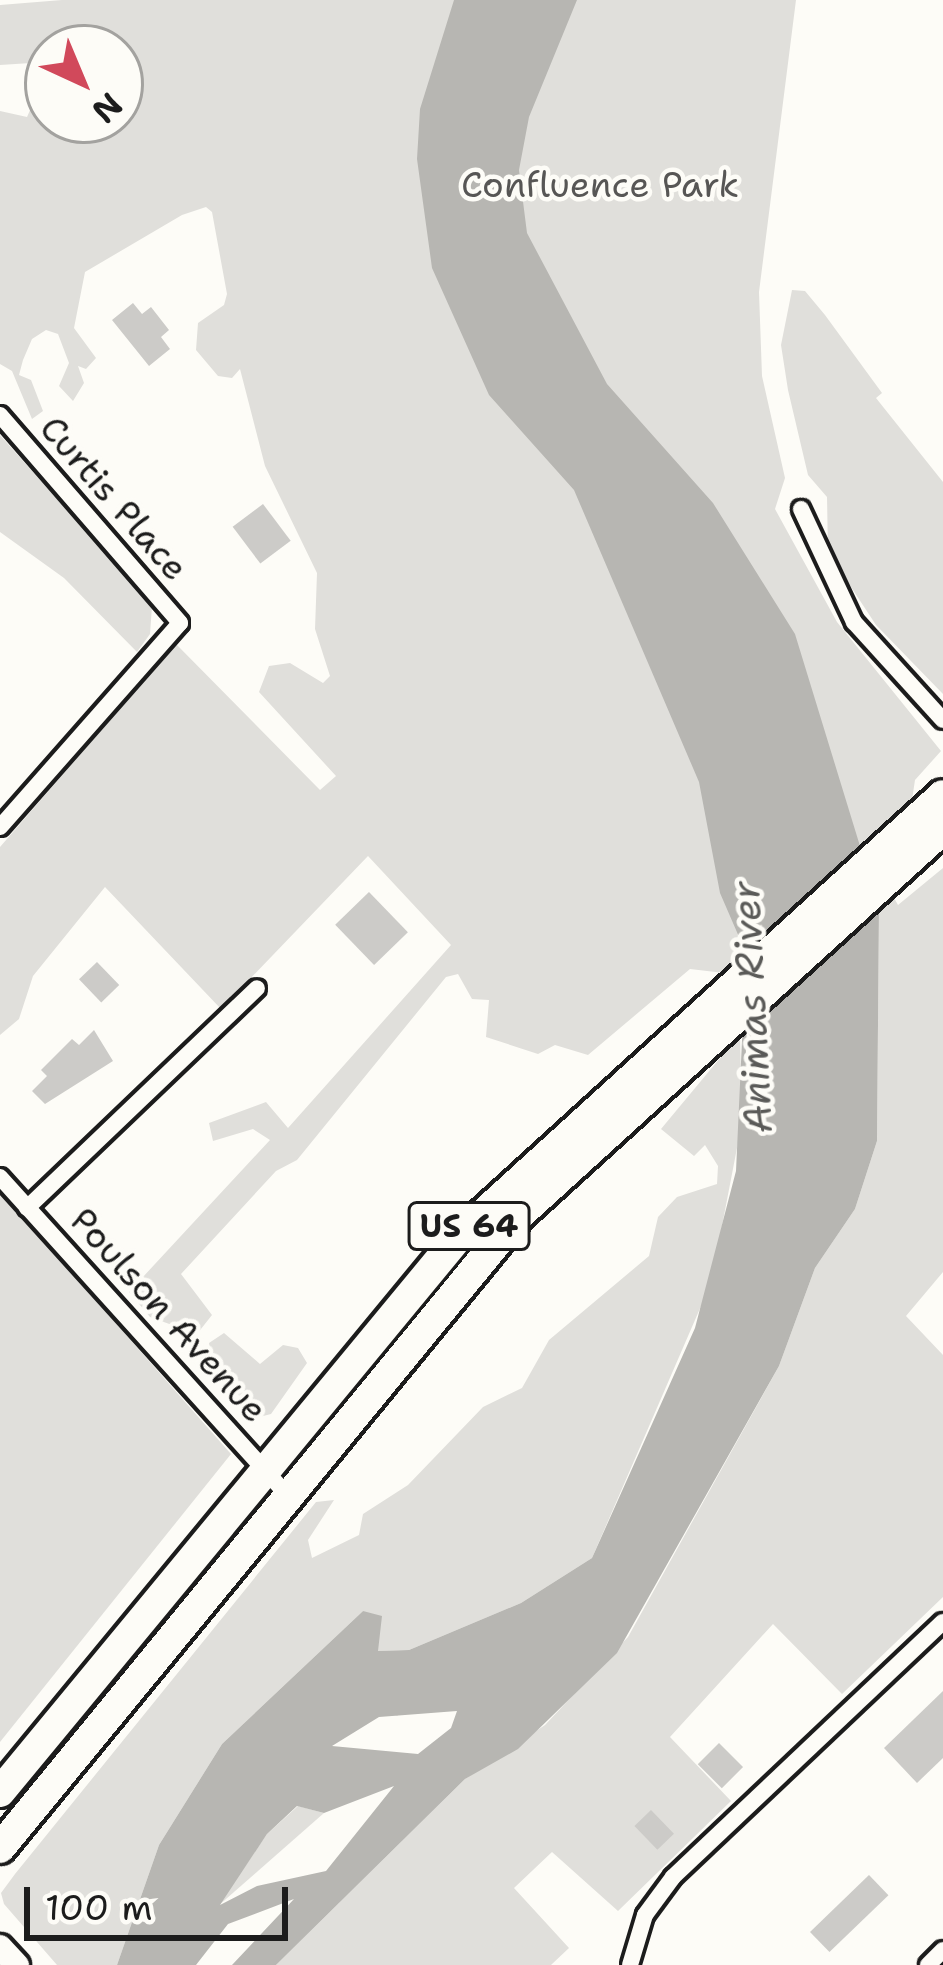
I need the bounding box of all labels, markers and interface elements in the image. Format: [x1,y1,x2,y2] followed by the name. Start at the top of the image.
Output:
[24,24,144,144] north arrow
[82,83,132,133] text: N
[461,163,739,207] park label: Confluence Park
[31,407,197,589] street label: Curtis Place
[722,880,782,1134] water label: Animas River
[61,1199,277,1431] street label: Poulson Avenue
[406,1199,532,1253] road number: US 64
[30,1863,294,1937] scale bar
[45,1883,153,1932] text: 100 m

